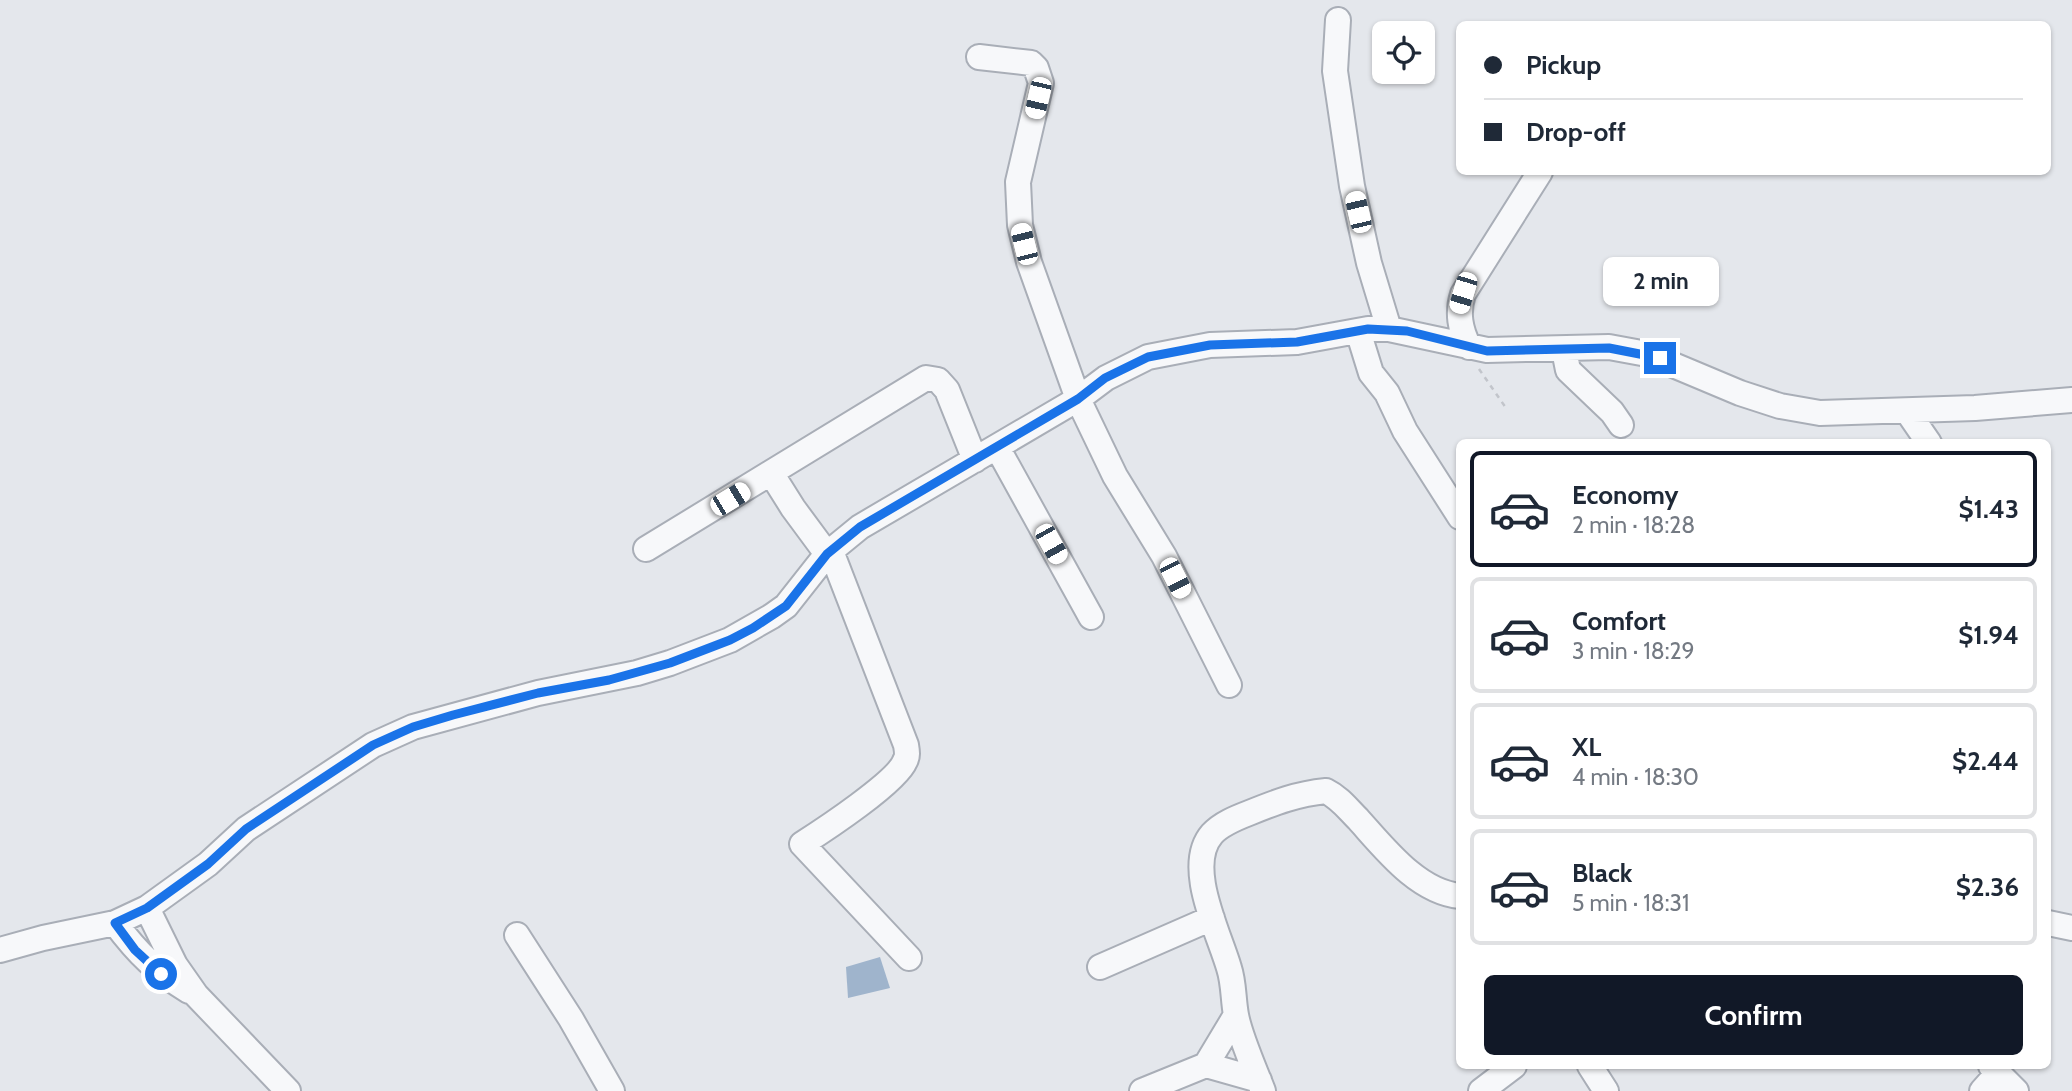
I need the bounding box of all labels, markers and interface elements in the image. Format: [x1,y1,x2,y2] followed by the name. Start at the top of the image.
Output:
[1372,21,1435,84] map controls
[1372,21,1435,84] button: locate
[1526,49,1601,81] text: Pickup
[1024,75,1053,121] car
[1526,116,1626,148] text: Drop-off
[1344,189,1373,235] car
[1009,221,1040,267] car
[1602,256,1718,306] callout: 2 min
[1633,267,1689,295] text: 2 min
[1447,270,1480,316] car
[1644,342,1676,374] route end
[1488,478,1551,541] icon: car
[707,479,754,519] car
[1572,479,1678,511] text: Economy
[1958,493,2019,525] text: $1.43
[1572,511,1695,539] text: 2 min · 18:28
[1032,521,1071,567] car
[1157,555,1194,601] car
[1488,604,1551,667] icon: car
[1572,605,1666,637] text: Comfort
[1958,619,2019,651] text: $1.94
[1572,637,1695,665] text: 3 min · 18:29
[1488,730,1551,793] icon: car
[1572,731,1601,763] text: XL
[1952,745,2019,777] text: $2.44
[1572,763,1699,791] text: 4 min · 18:30
[1488,856,1551,919] icon: car
[1572,857,1632,889] text: Black
[1956,871,2019,903] text: $2.36
[1572,889,1690,917] text: 5 min · 18:31
[145,958,177,990] route start
[1484,975,2023,1055] button: Confirm

